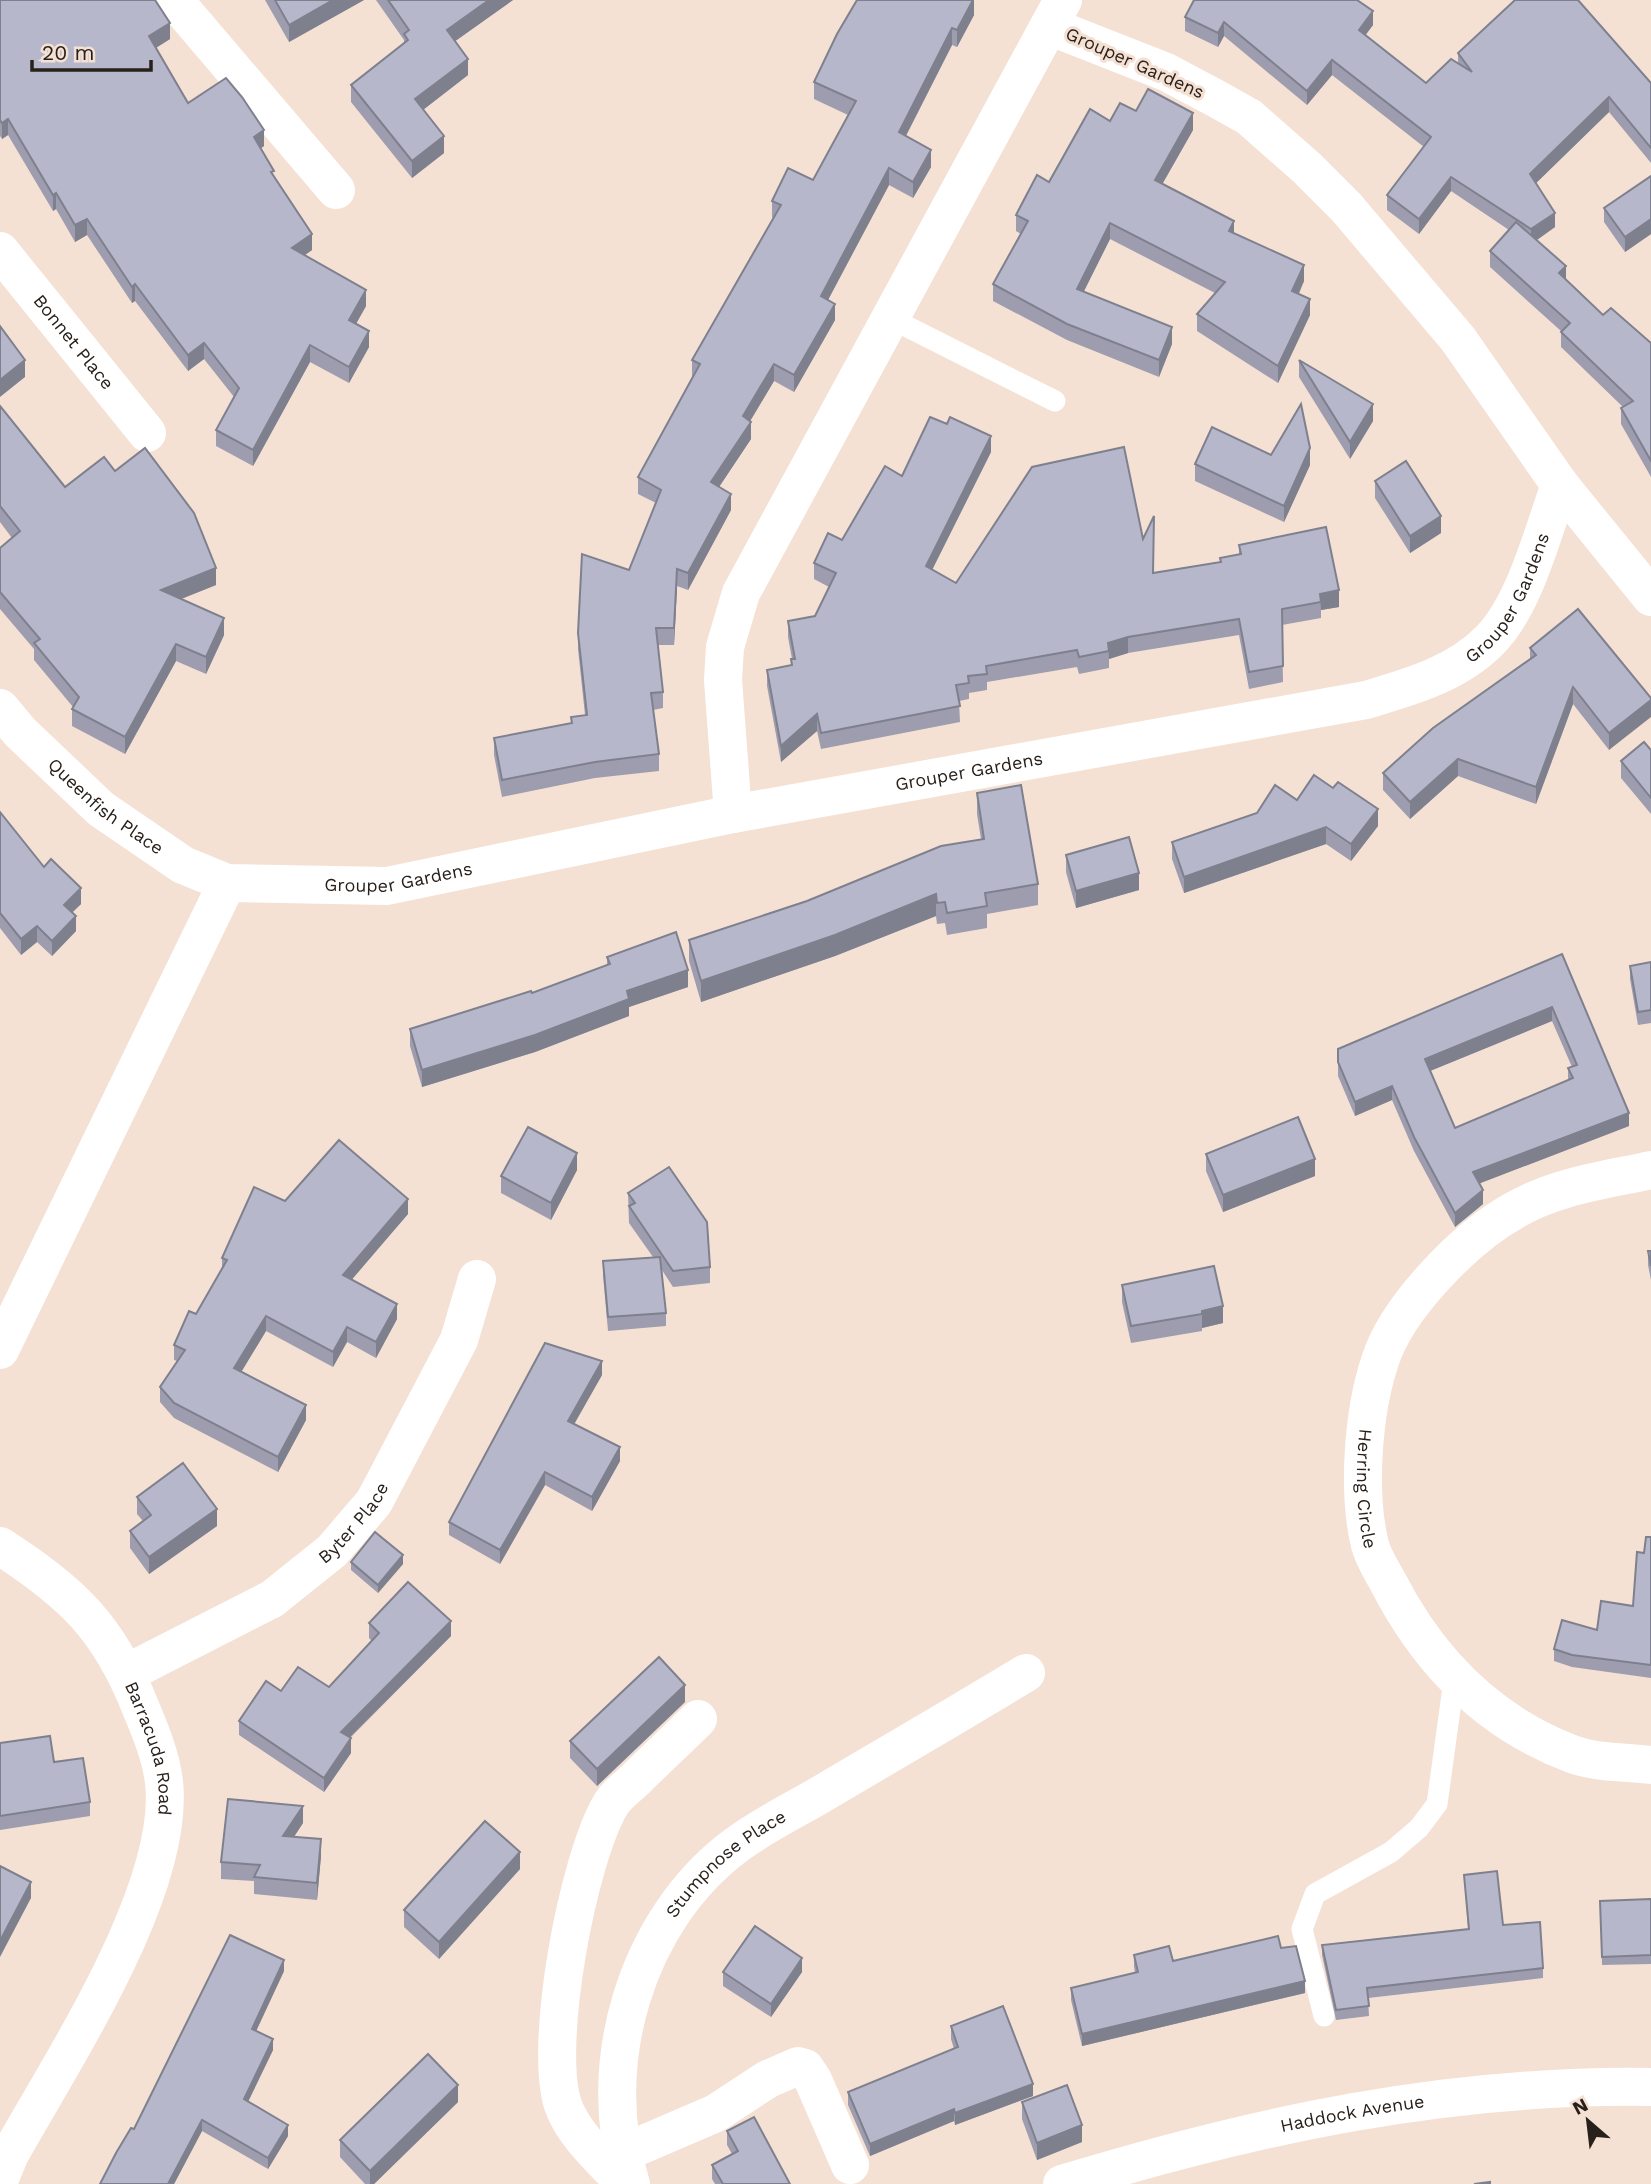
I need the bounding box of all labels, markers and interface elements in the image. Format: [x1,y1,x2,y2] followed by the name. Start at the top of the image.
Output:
[1063,23,1208,103] street label: Grouper Gardens
[32,28,150,72] scale bar
[42,40,94,65] text: 20 m
[29,290,118,393] street label: Bonnet Place
[1461,530,1553,667] street label: Grouper Gardens
[893,747,1044,795] street label: Grouper Gardens
[44,753,168,858] street label: Queenfish Place
[324,858,474,896] street label: Grouper Gardens
[1353,1428,1381,1551] street label: Herring Circle
[314,1479,392,1568] street label: Byter Place
[121,1678,176,1816] street label: Barracuda Road
[661,1805,789,1921] street label: Stumpnose Place
[1553,2086,1623,2156] north arrow
[1278,2090,1425,2136] street label: Haddock Avenue
[1569,2093,1592,2120] text: N

